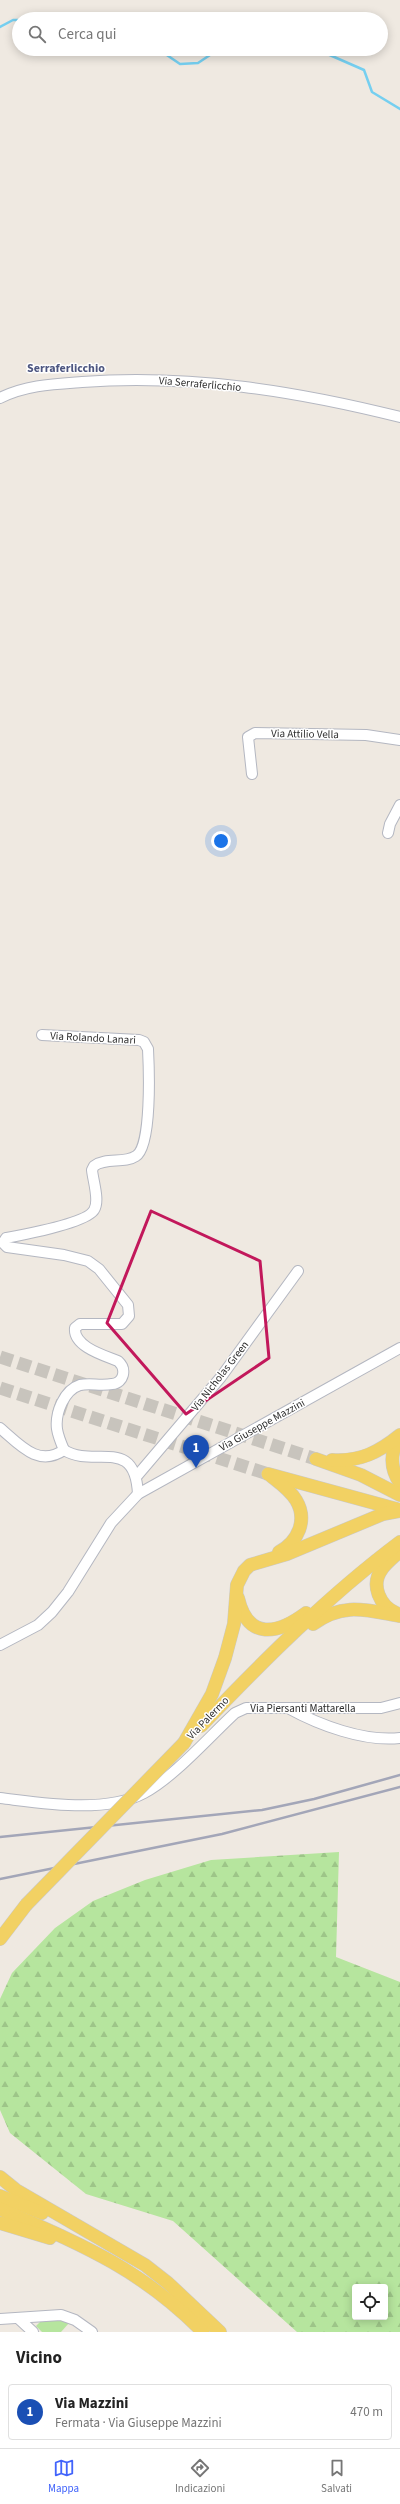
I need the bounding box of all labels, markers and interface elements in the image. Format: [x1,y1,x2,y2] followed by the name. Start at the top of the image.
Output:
[12,12,388,56] search box
[26,23,48,45] icon: search
[58,24,117,45] text: Cerca qui
[27,360,105,377] district label: Serraferlicchio
[158,373,242,395] street label: Via Serraferlicchio
[271,726,339,742] street label: Via Attilio Vella
[211,831,231,851] your location
[50,1028,136,1048] street label: Via Rolando Lanari
[188,1338,252,1414] street label: Via Nicholas Green
[216,1395,308,1455] street label: Via Giuseppe Mazzini
[183,1435,209,1468] pin: 1
[184,1693,232,1743] street label: Via Palermo
[250,1701,356,1716] street label: Via Piersanti Mattarella
[352,2284,388,2320] map controls
[352,2284,388,2320] button: locate
[16,2346,62,2370] text: Vicino
[55,2393,128,2414] text: Via Mazzini
[27,2403,33,2421] text: 1
[350,2403,383,2421] text: 470 m
[55,2414,222,2432] text: Fermata · Via Giuseppe Mazzini
[48,2457,79,2496] tab: Mappa
[175,2457,225,2496] tab: Indicazioni
[321,2457,352,2496] tab: Salvati

